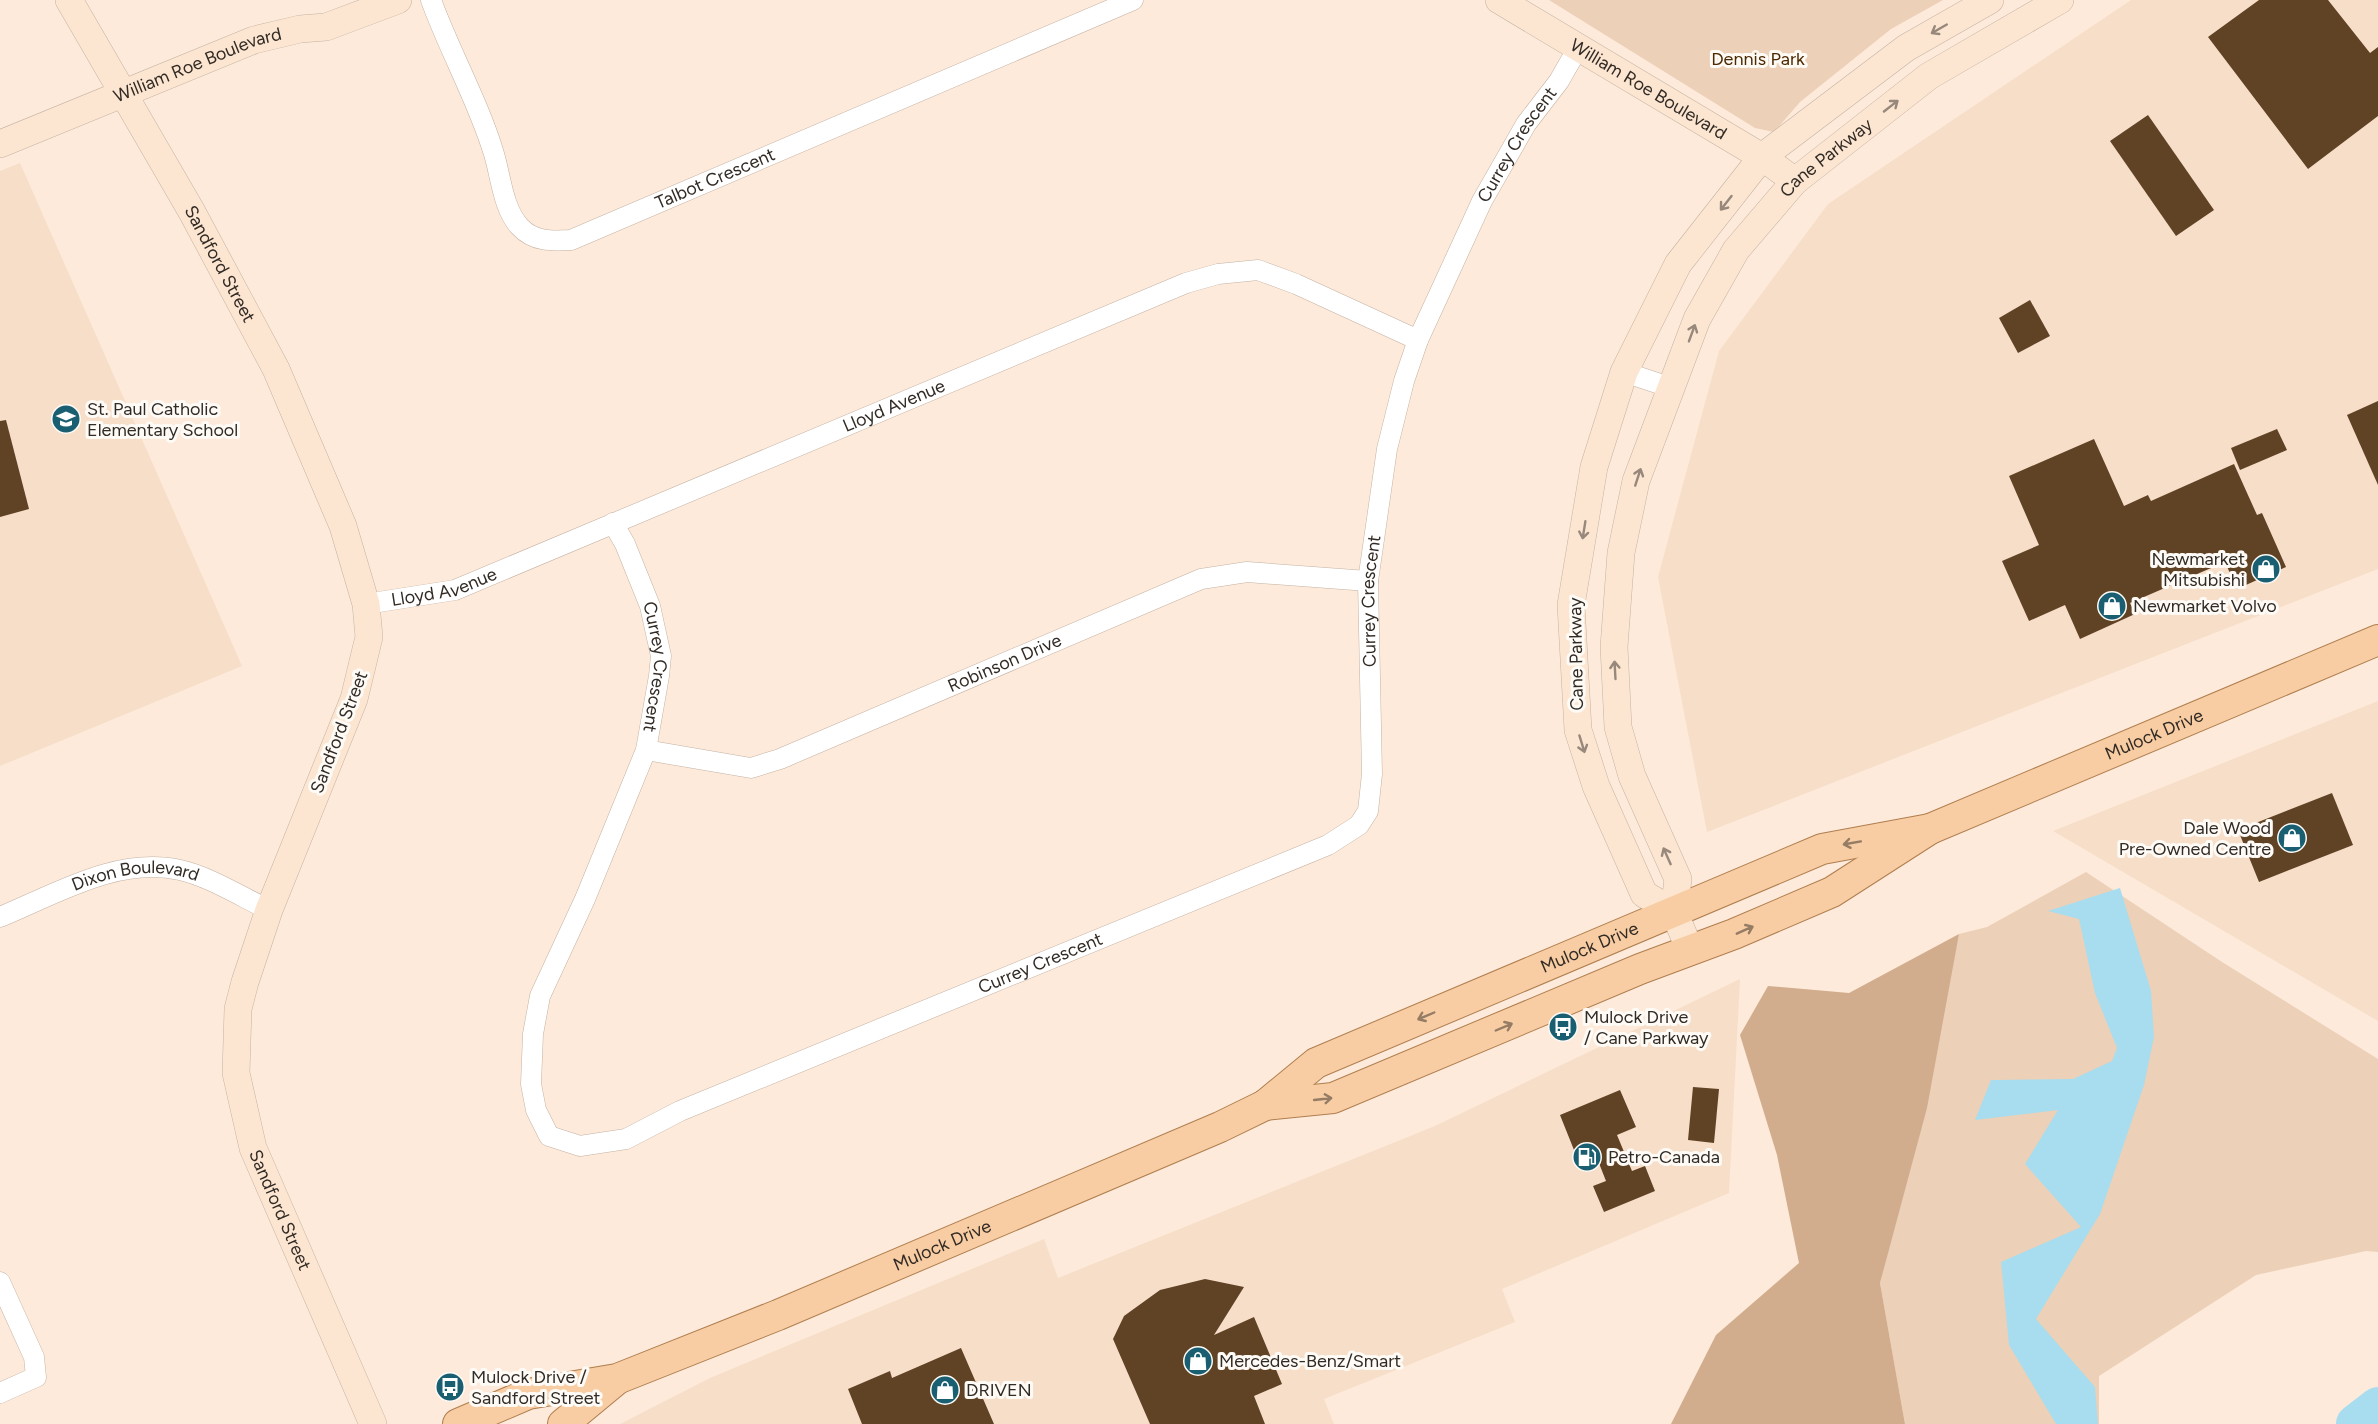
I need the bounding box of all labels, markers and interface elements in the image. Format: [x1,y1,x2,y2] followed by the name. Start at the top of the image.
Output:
[110,23,284,107] street label: William Roe Boulevard
[1931,23,1948,35] one-way arrow
[1566,34,1731,144] street label: William Roe Boulevard
[1711,48,1805,70] park label: Dennis Park
[1473,82,1562,206] street label: Currey Crescent
[1882,99,1898,112] one-way arrow
[1775,113,1877,202] street label: Cane Parkway
[652,143,778,214] street label: Talbot Crescent
[1720,195,1733,211] one-way arrow
[180,201,260,326] street label: Sandford Street
[1687,324,1698,343] one-way arrow
[839,374,948,437] street label: Lloyd Avenue
[87,398,238,441] place label: St. Paul Catholic Elementary School
[50,403,82,435] school or university icon: St. Paul Catholic Elementary School
[1634,468,1645,487] one-way arrow
[1578,520,1589,540] one-way arrow
[1357,533,1386,667] street label: Currey Crescent
[2152,548,2245,591] place label: Newmarket Mitsubishi
[2250,553,2282,585] shop icon: Newmarket Mitsubishi
[390,563,500,611] street label: Lloyd Avenue
[2096,590,2128,622] shop icon: Newmarket Volvo
[2133,595,2277,617] place label: Newmarket Volvo
[1564,597,1588,711] street label: Cane Parkway
[638,599,672,734] street label: Currey Crescent
[944,629,1065,697] street label: Robinson Drive
[1610,661,1621,680] one-way arrow
[306,668,373,796] street label: Sandford Street
[2102,704,2207,765] street label: Mulock Drive
[1578,734,1589,753] one-way arrow
[2119,817,2271,860] place label: Dale Wood Pre-Owned Centre
[2276,822,2308,854] shop icon: Dale Wood Pre-Owned Centre
[1843,838,1862,849] one-way arrow
[1661,847,1672,865] one-way arrow
[68,856,202,896] street label: Dixon Boulevard
[1537,917,1642,978] street label: Mulock Drive
[1736,923,1754,934] one-way arrow
[975,928,1106,998] street label: Currey Crescent
[1584,1006,1709,1049] place label: Mulock Drive / Cane Parkway
[1418,1011,1436,1022] one-way arrow
[1547,1011,1579,1043] bus stop icon: Mulock Drive / Cane Parkway
[1494,1021,1512,1032] one-way arrow
[1312,1093,1332,1104] one-way arrow
[1571,1141,1603,1173] fuel station icon: Petro-Canada
[244,1146,316,1274] street label: Sandford Street
[1608,1146,1720,1168] place label: Petro-Canada
[890,1215,995,1276] street label: Mulock Drive
[1182,1345,1214,1377] shop icon: Mercedes-Benz/Smart
[1219,1350,1401,1372] place label: Mercedes-Benz/Smart
[471,1366,601,1409] place label: Mulock Drive / Sandford Street
[434,1371,466,1403] bus stop icon: Mulock Drive / Sandford Street
[929,1374,961,1406] shop icon: DRIVEN
[966,1379,1032,1401] place label: DRIVEN

